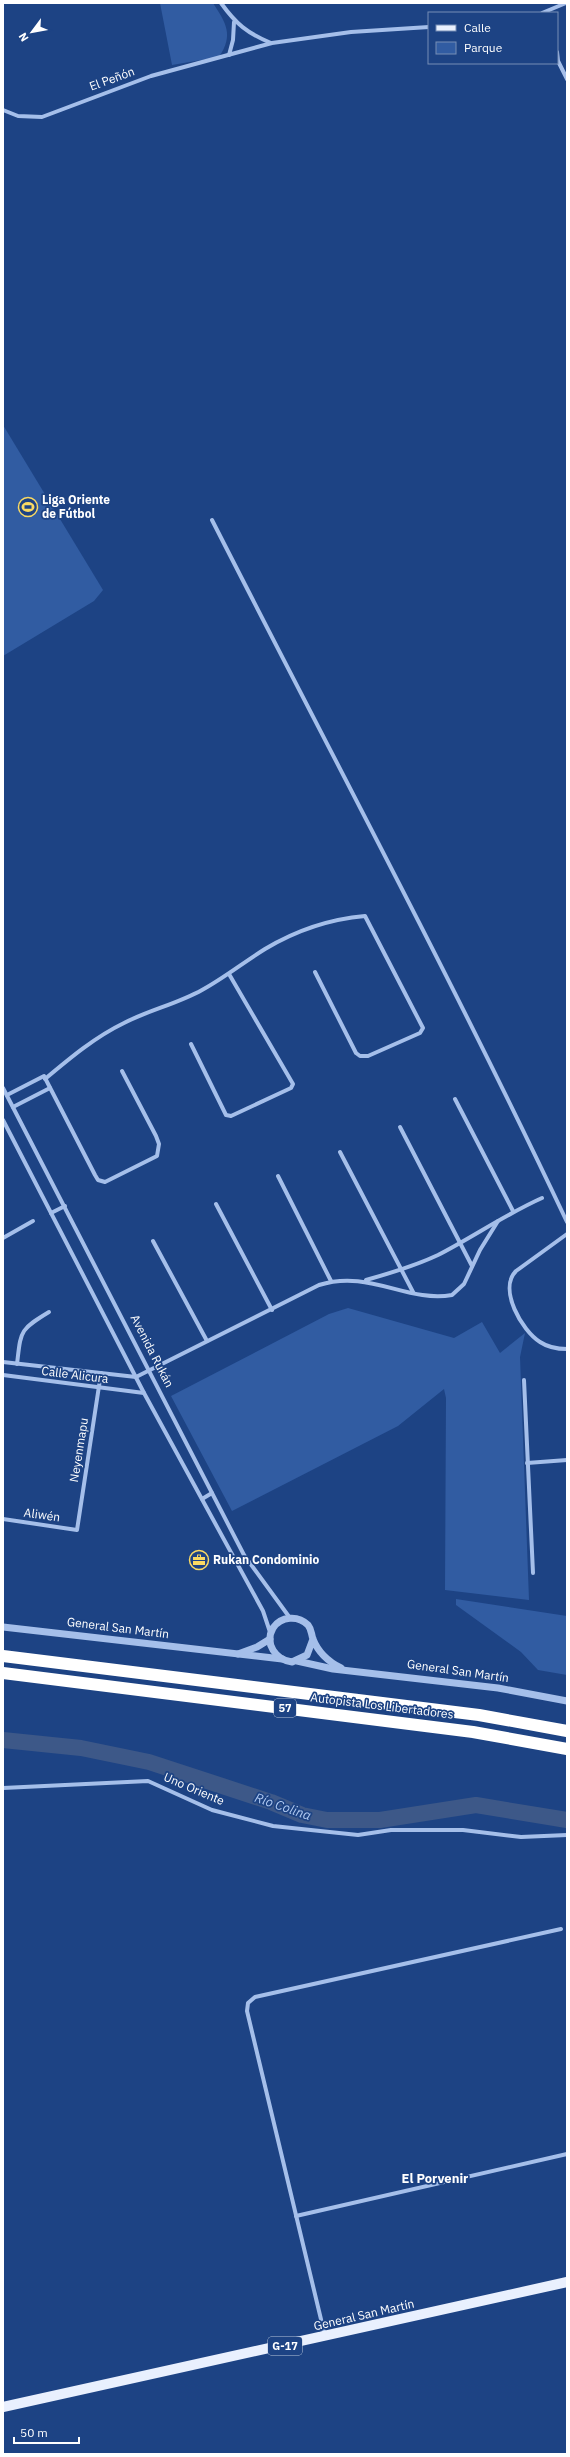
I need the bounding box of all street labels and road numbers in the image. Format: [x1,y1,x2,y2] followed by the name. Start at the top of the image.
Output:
[87,63,137,94] street label: El Peñón
[128,1312,177,1390] street label: Avenida Rukán
[41,1363,110,1386] street label: Calle Alicura
[66,1417,91,1483] street label: Neyenmapu
[23,1505,61,1524] street label: Aliwén
[66,1614,170,1641] street label: General San Martín
[406,1656,510,1685] street label: General San Martín
[310,1689,455,1722] street label: Autopista Los Libertadores
[274,1699,296,1717] road number: 57
[162,1769,227,1808] street label: Uno Oriente
[312,2296,416,2333] street label: General San Martín
[268,2337,302,2355] road number: G-17

